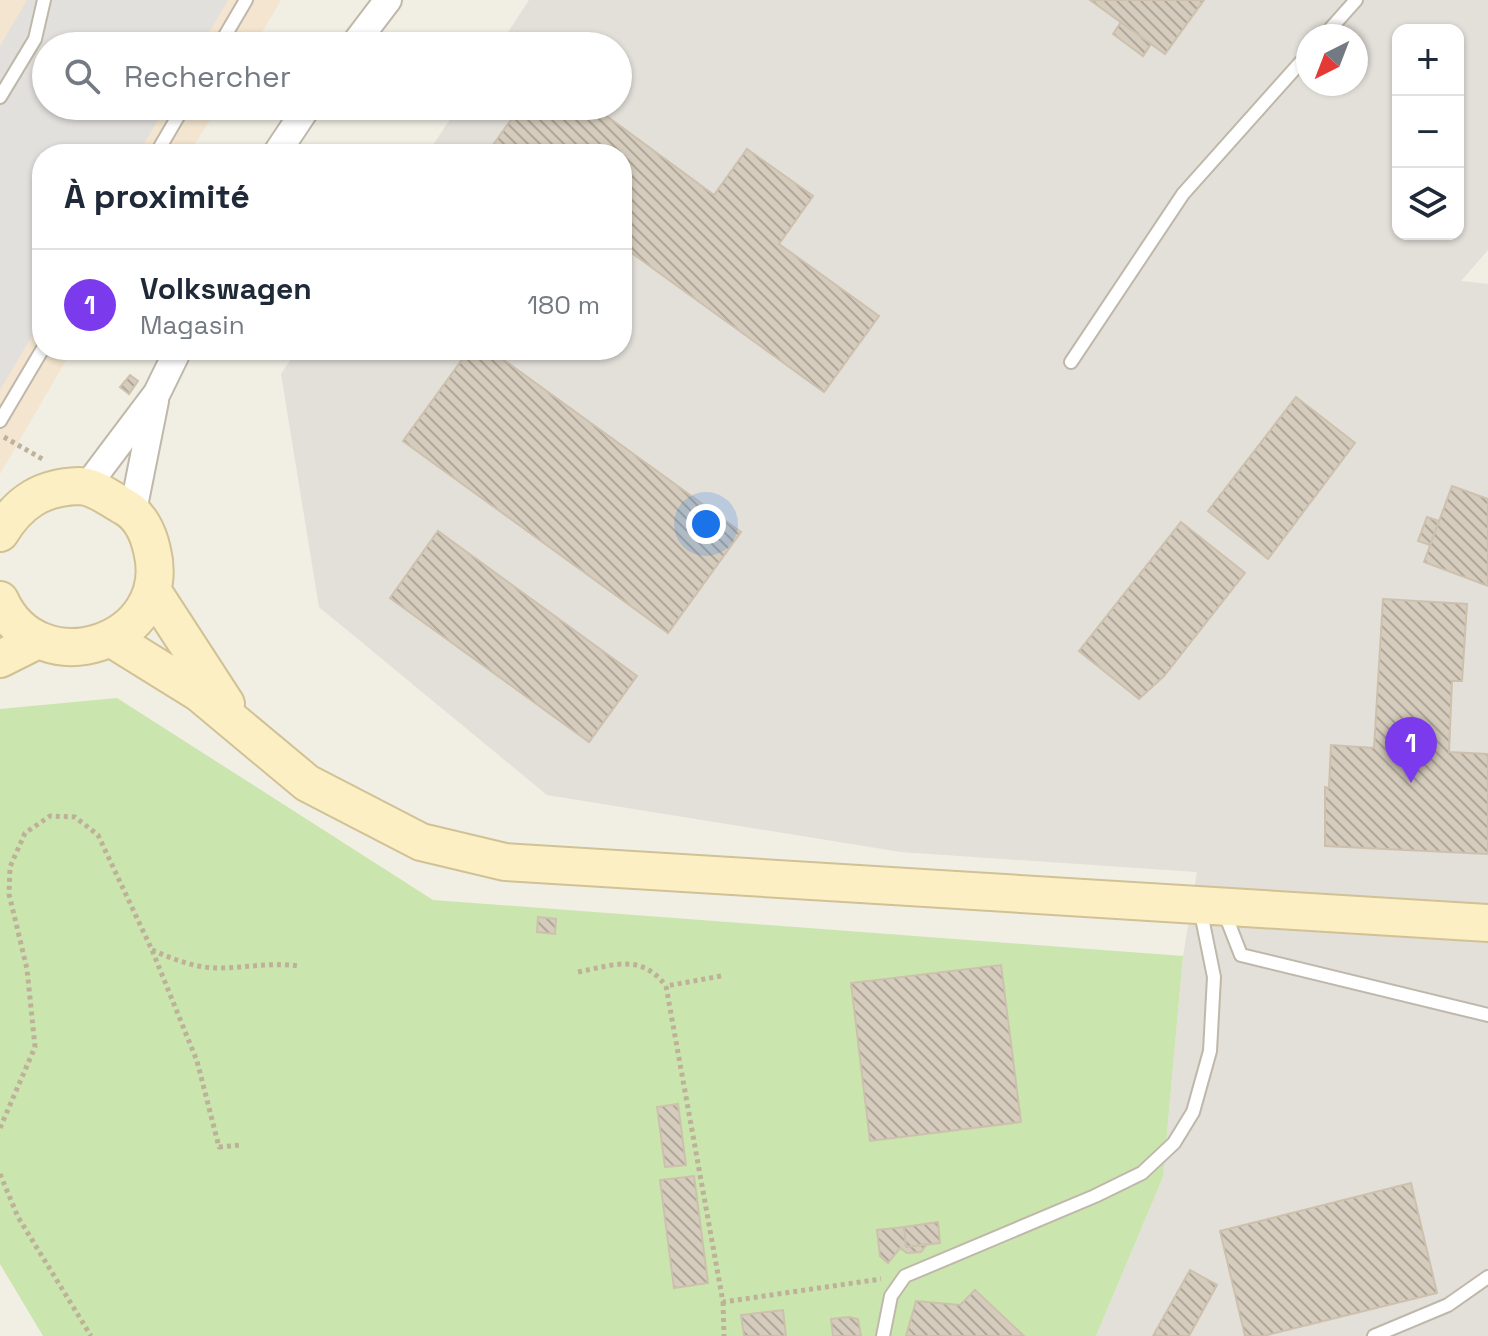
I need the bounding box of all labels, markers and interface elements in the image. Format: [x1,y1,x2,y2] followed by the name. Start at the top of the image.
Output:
[1296,24,1368,96] north arrow
[1392,24,1464,240] map controls
[1392,24,1464,96] button: +
[32,32,632,120] search box
[60,54,104,98] icon: search
[124,57,291,96] text: Rechercher
[1392,96,1464,168] button: −
[1392,168,1464,240] button: layers
[64,175,250,218] text: À proximité
[140,269,312,308] text: Volkswagen
[84,288,96,322] text: 1
[527,288,600,322] text: 180 m
[140,308,245,342] text: Magasin
[686,504,726,544] your location
[1385,717,1437,783] pin: 1

